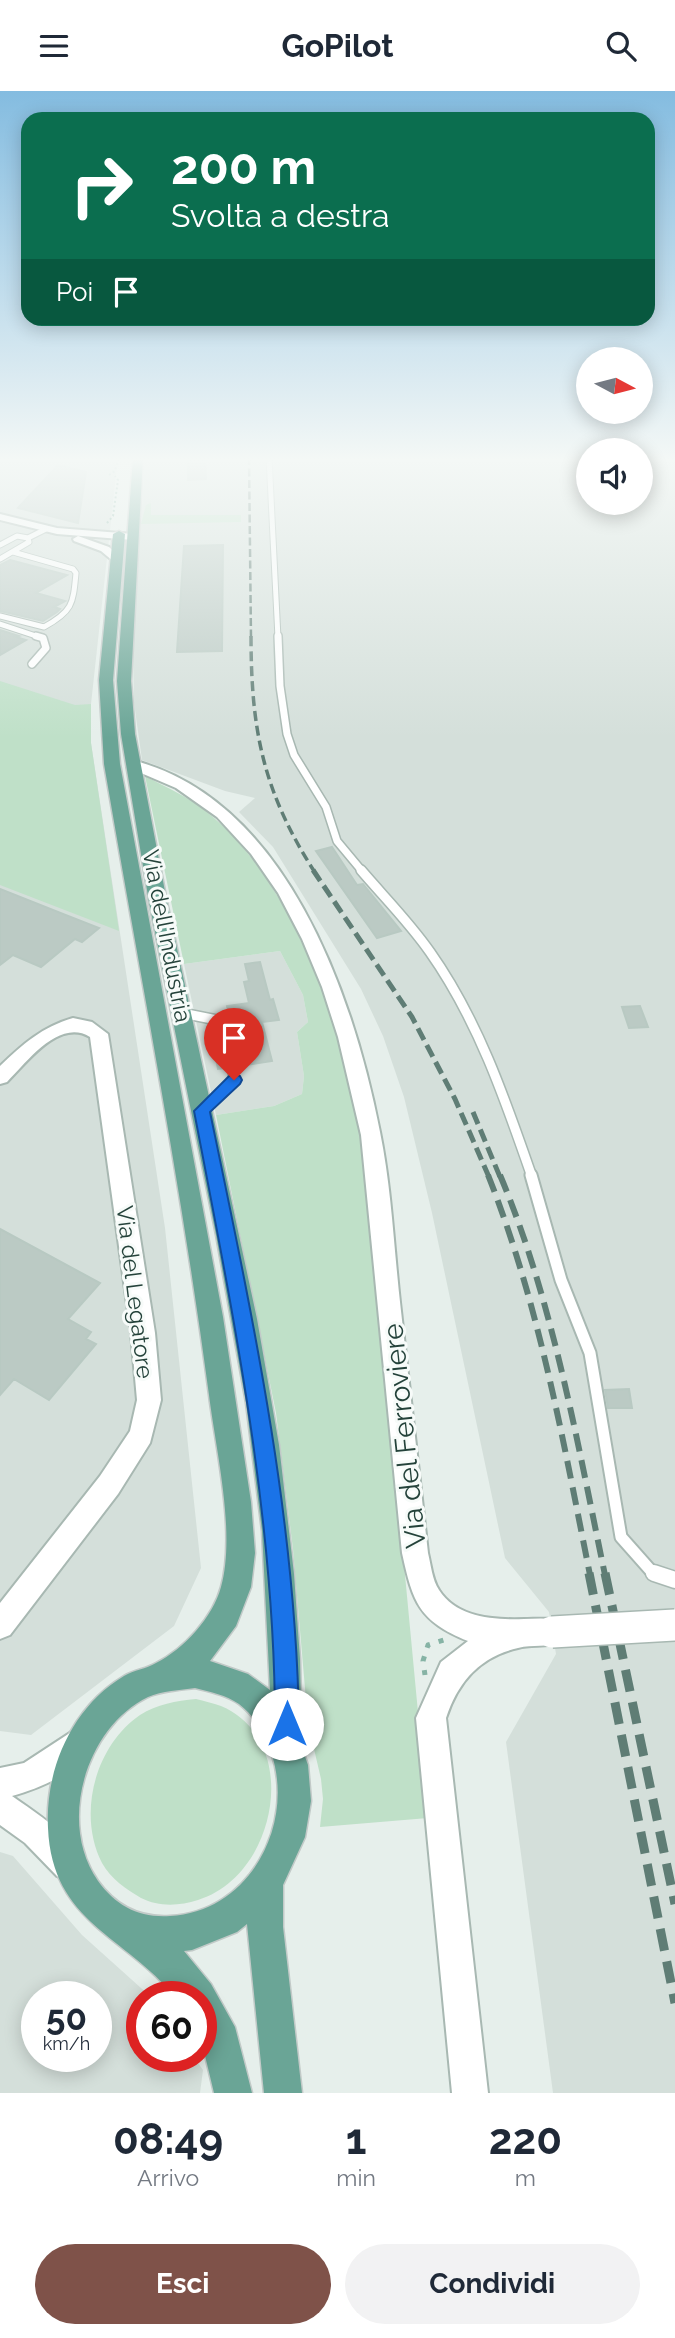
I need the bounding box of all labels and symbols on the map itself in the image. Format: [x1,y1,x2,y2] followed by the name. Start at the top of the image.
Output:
[576,347,653,423] north arrow
[138,847,197,1024] street label: Via dell'Industria
[204,1008,264,1080] pin
[111,1204,159,1380] street label: Via del Legatore
[376,1322,433,1550] street label: Via del Ferroviere
[250,1687,324,1761] position arrow
[126,1981,217,2072] speed limit sign: 60

